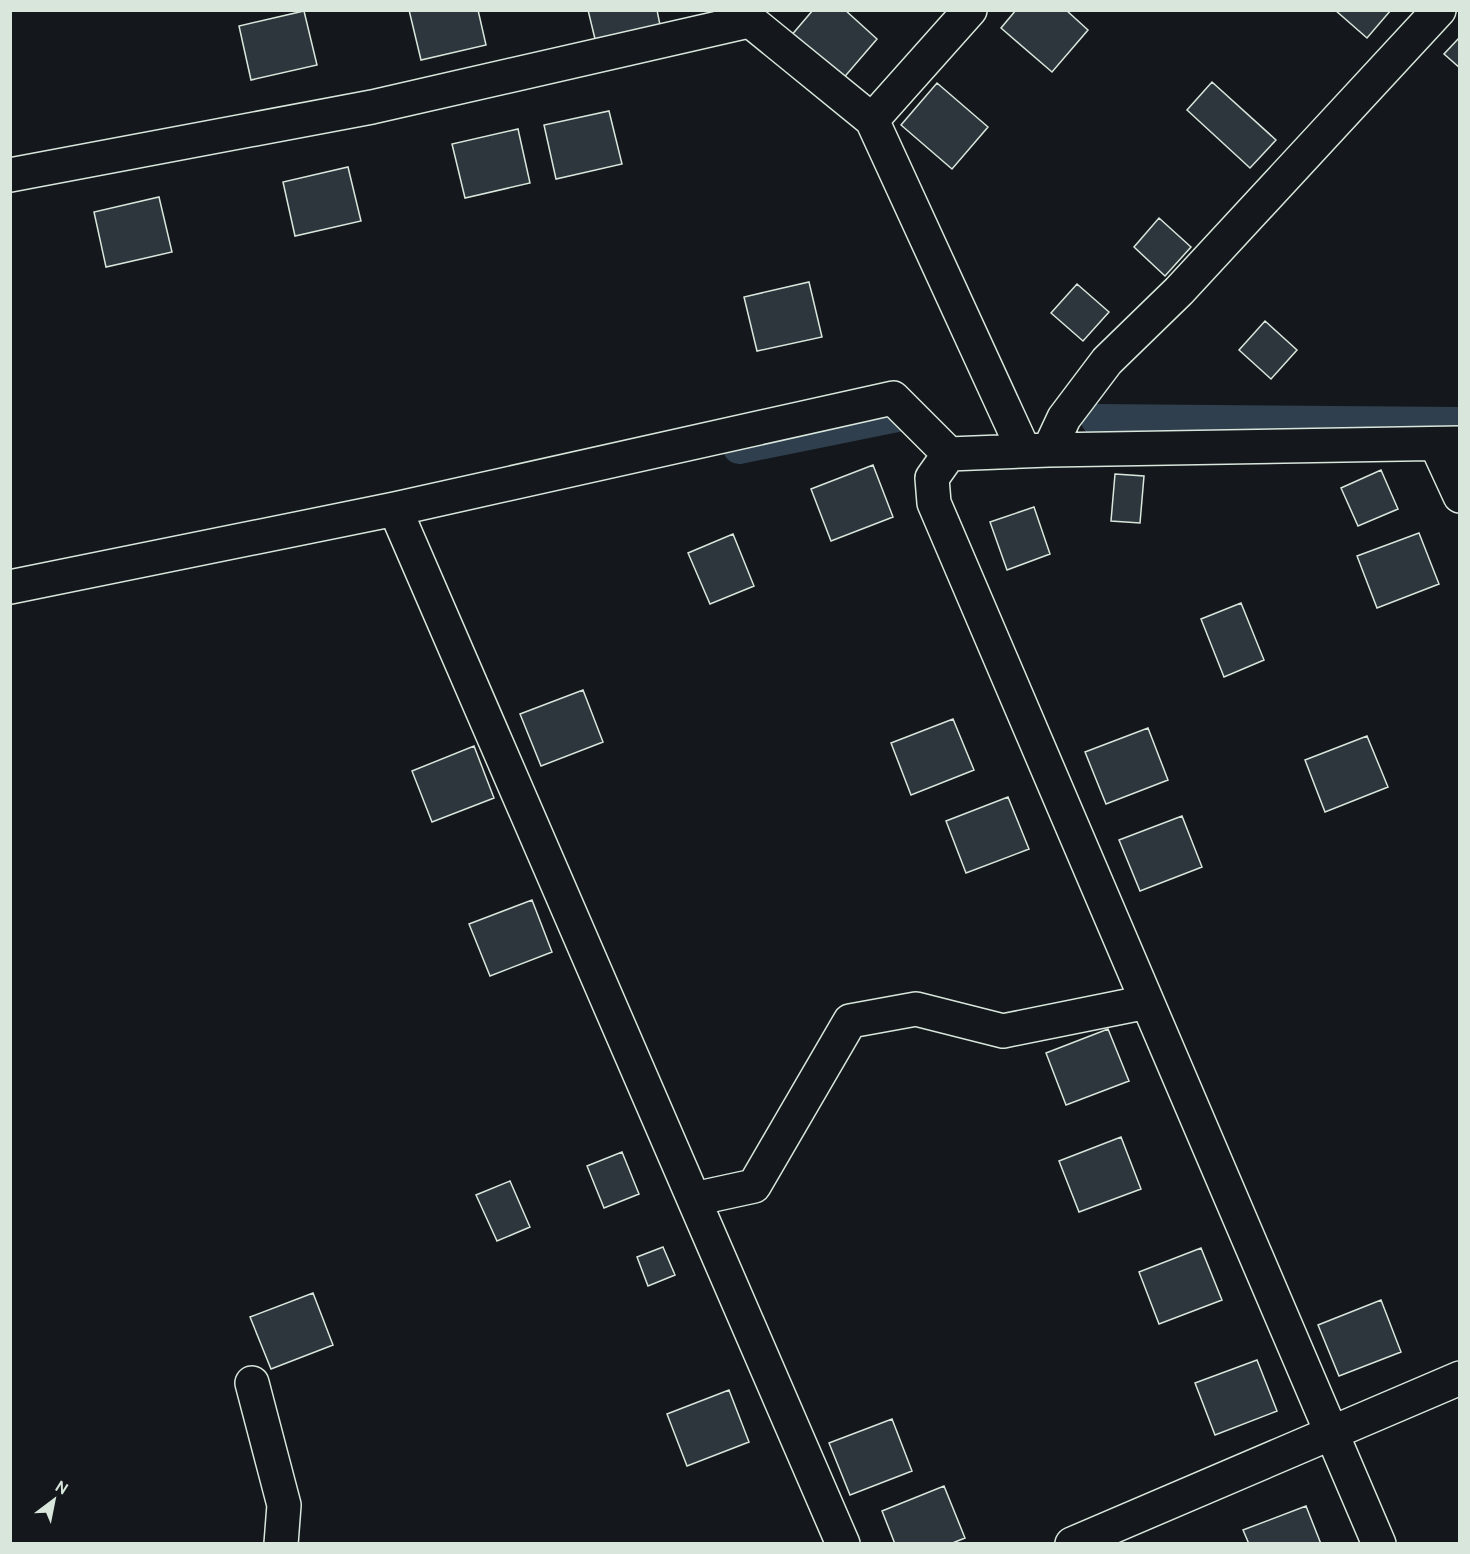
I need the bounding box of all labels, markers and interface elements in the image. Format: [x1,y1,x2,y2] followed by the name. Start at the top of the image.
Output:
[24,1470,84,1530] north arrow
[52,1477,72,1499] text: N

